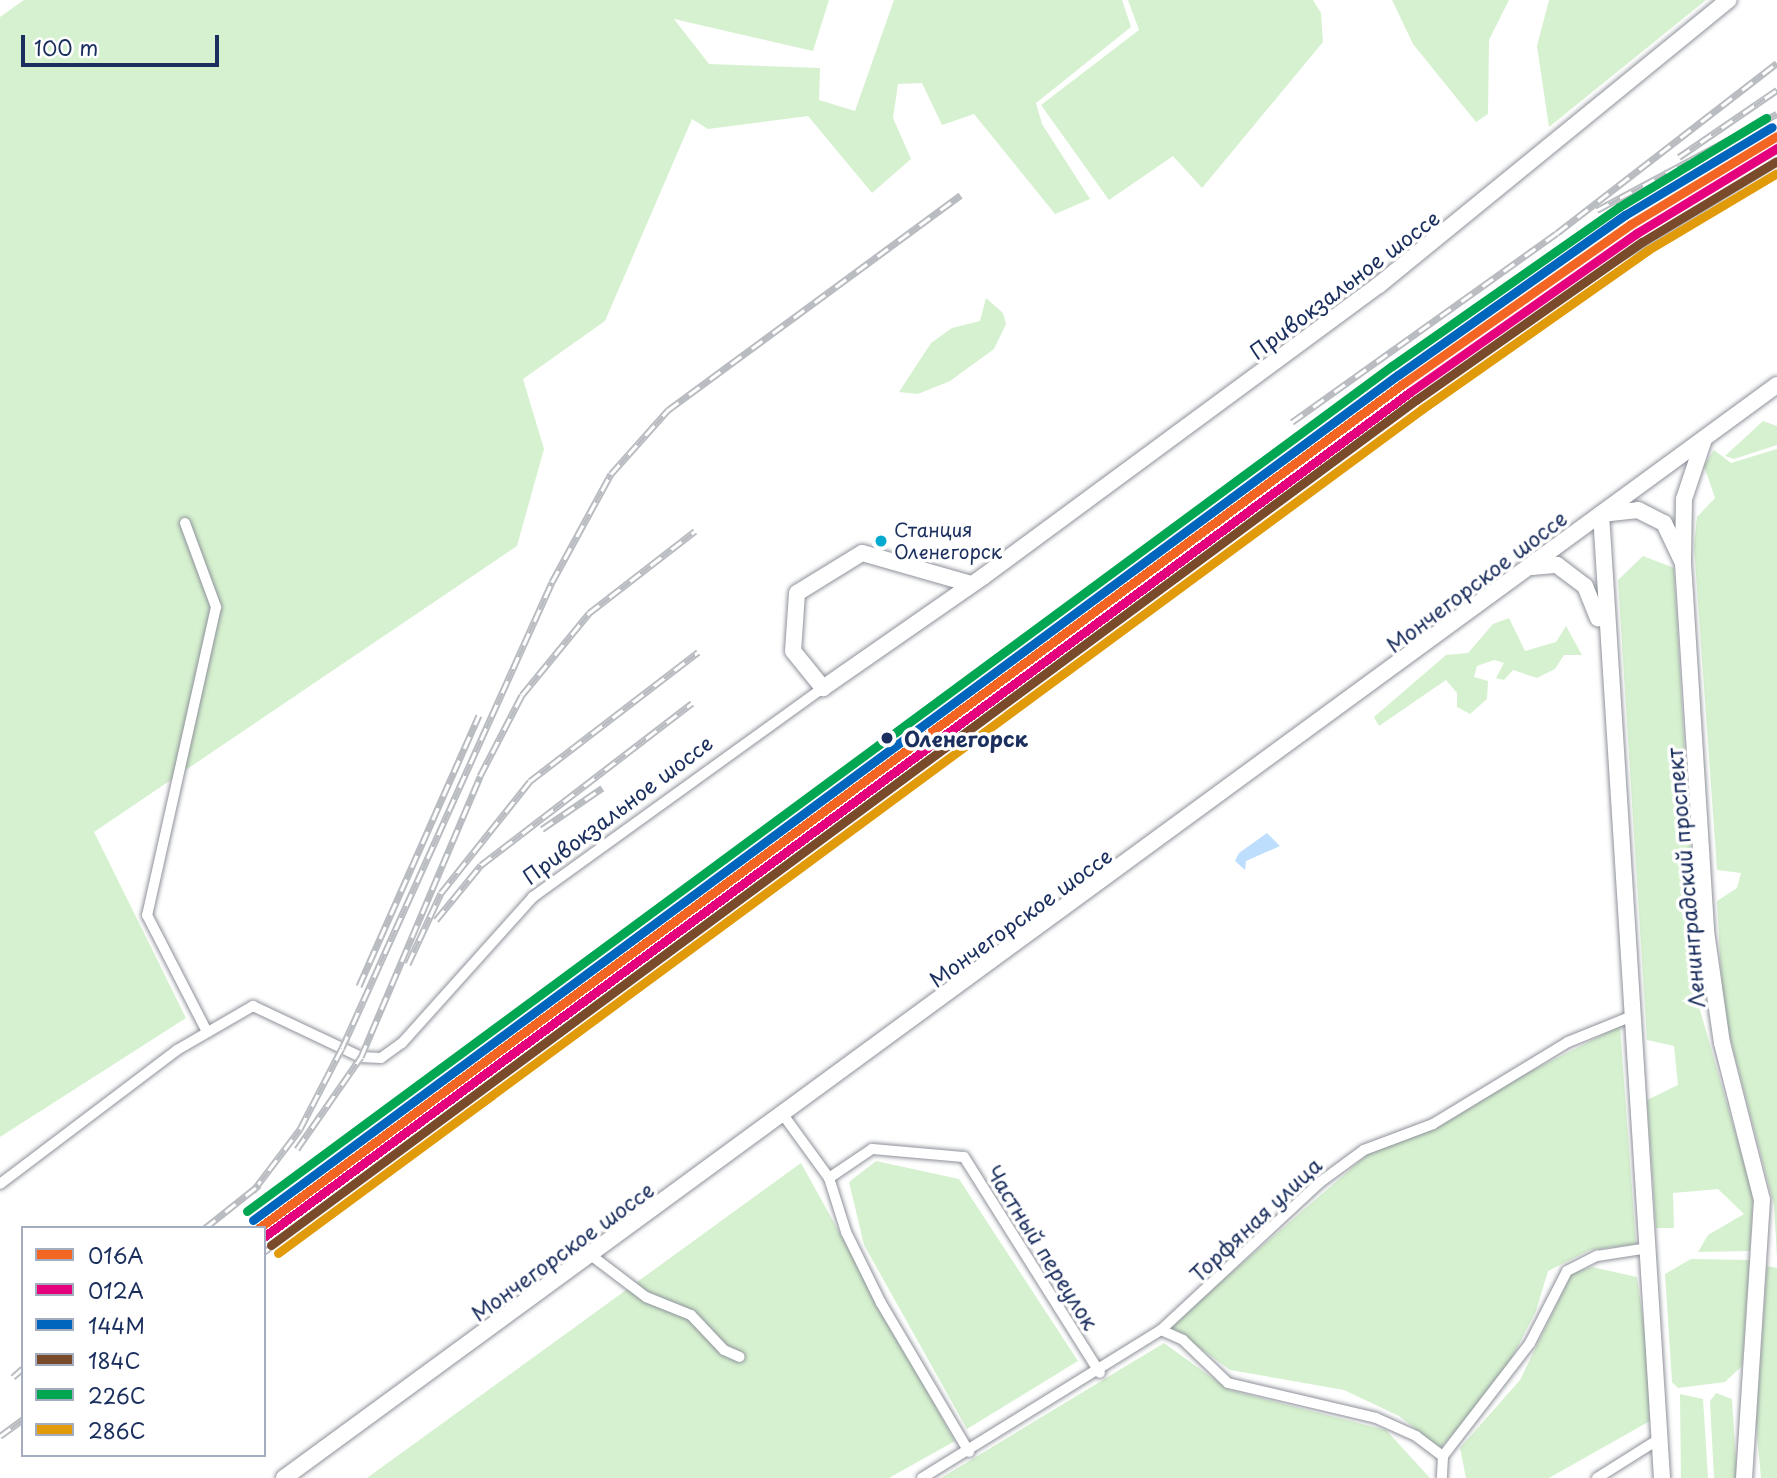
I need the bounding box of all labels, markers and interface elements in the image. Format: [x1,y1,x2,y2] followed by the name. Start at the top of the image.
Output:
[24,21,222,65] scale bar
[34,31,98,63] text: 100 m
[1244,204,1444,364] street label: Привокзальное шоссе
[1381,505,1571,657] street label: Мончегорское шоссе
[894,519,1002,563] place label: Станция Оленегорск
[874,534,888,548] marker: Станция Оленегорск
[904,725,1028,751] place label: Оленегорск
[876,727,898,749] marker: Оленегорск
[517,729,717,889] street label: Привокзальное шоссе
[1661,747,1709,1009] street label: Ленинградский проспект
[924,842,1116,992] street label: Мончегорское шоссе
[1184,1151,1326,1287] street label: Торфяная улица
[982,1160,1104,1334] street label: Частный переулок
[466,1176,658,1326] street label: Мончегорское шоссе
[21,1226,266,1457] legend
[88,1239,144,1271] text: 016А
[88,1274,144,1306] text: 012А
[88,1309,145,1341] text: 144М
[88,1344,141,1376] text: 184С
[88,1379,146,1411] text: 226С
[88,1414,146,1446] text: 286С

